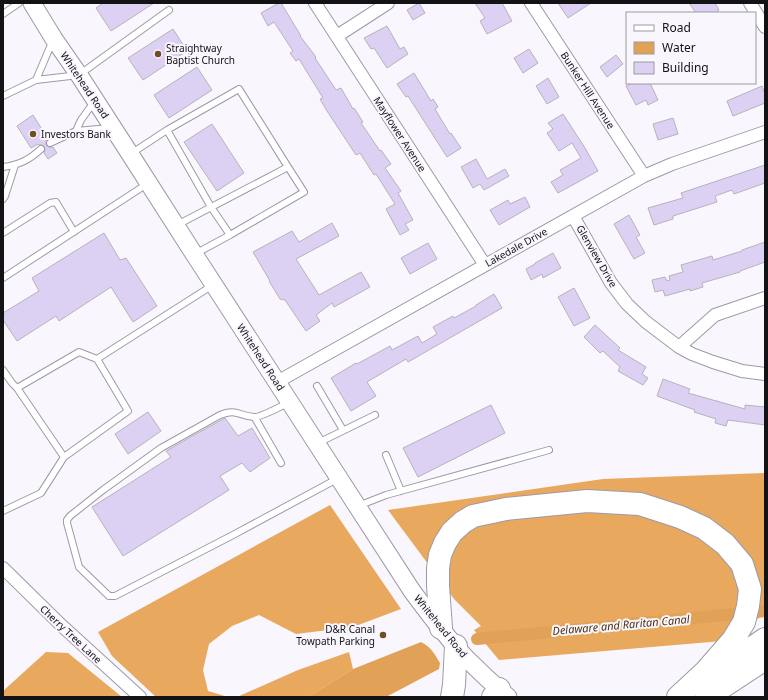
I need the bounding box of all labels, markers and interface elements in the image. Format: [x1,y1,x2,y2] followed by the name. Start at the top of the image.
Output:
[626,12,756,84] legend
[662,19,691,36] text: Road
[662,39,696,56] text: Water
[166,41,235,67] place label: Straightway Baptist Church
[58,49,112,121] street label: Whitehead Road
[153,49,163,59] marker: Straightway Baptist Church
[558,49,618,132] street label: Bunker Hill Avenue
[662,59,709,76] text: Building
[370,94,430,175] street label: Mayflower Avenue
[41,127,112,141] place label: Investors Bank
[28,129,38,139] marker: Investors Bank
[573,222,621,290] street label: Glenview Drive
[482,224,550,270] street label: Lakedale Drive
[234,321,288,393] street label: Whitehead Road
[411,591,471,661] street label: Whitehead Road
[37,602,105,667] street label: Cherry Tree Lane
[552,611,691,638] water label: Delaware and Raritan Canal
[296,622,375,648] place label: D&R Canal Towpath Parking
[378,630,388,640] marker: D&R Canal Towpath Parking

